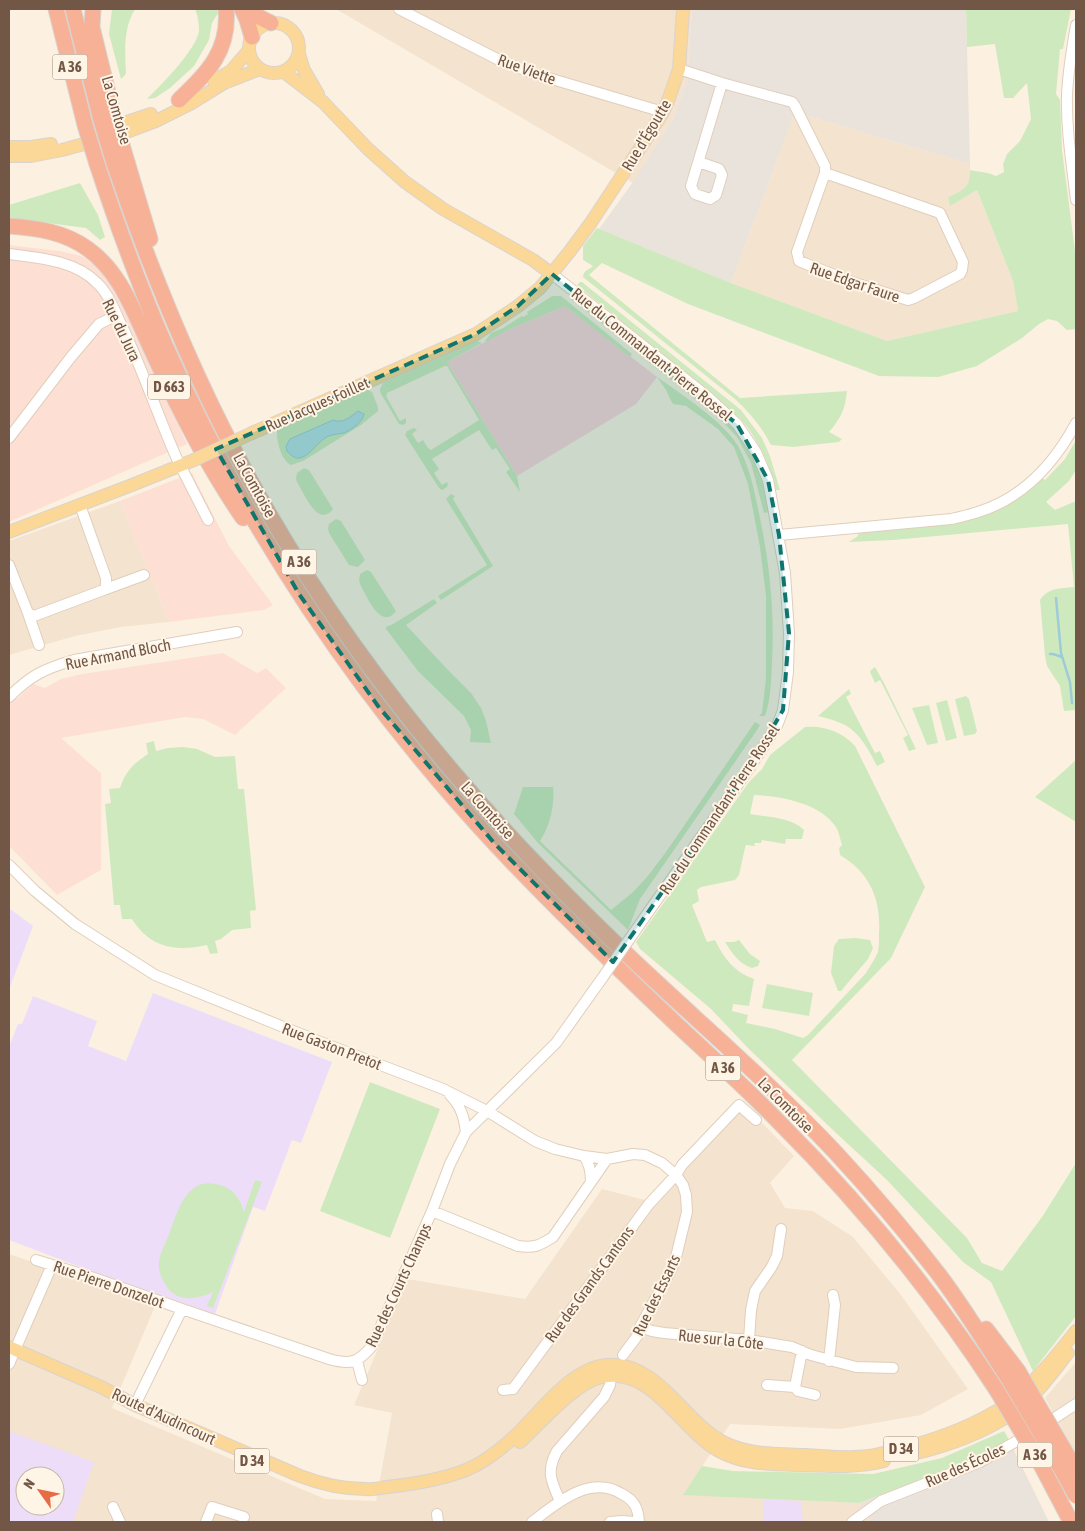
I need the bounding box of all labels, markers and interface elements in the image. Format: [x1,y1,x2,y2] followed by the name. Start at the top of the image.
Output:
[496,50,558,88] street label: Rue Viette
[52,54,88,80] road number: A 36
[99,74,135,146] street label: La Comtoise
[618,96,675,175] street label: Rue d'Égoutte
[807,258,902,307] street label: Rue Edgar Faure
[568,284,736,425] street label: Rue du Commandant Pierre Rossel
[99,296,145,364] street label: Rue du Jura
[262,373,372,436] street label: Rue Jacques Foillet
[148,374,190,400] road number: D 663
[230,450,280,520] street label: La Comtoise
[282,550,316,574] road number: A 36
[64,635,172,673] street label: Rue Armand Bloch
[655,720,783,897] street label: Rue du Commandant Pierre Rossel
[458,778,518,842] street label: La Comtoise
[280,1019,385,1073] street label: Rue Gaston Pretot
[706,1056,740,1080] road number: A 36
[755,1074,817,1136] street label: La Comtoise
[361,1220,436,1350] street label: Rue des Courts Champs
[541,1222,637,1346] street label: Rue des Grands Cantons
[629,1251,684,1339] street label: Rue des Essarts
[51,1257,167,1311] street label: Rue Pierre Donzelot
[677,1326,765,1352] street label: Rue sur la Côte
[109,1384,219,1448] street label: Route d'Audincourt
[884,1436,918,1462] road number: D 34
[922,1439,1008,1491] street label: Rue des Écoles
[1018,1442,1052,1468] road number: A 36
[234,1448,270,1474] road number: D 34
[15,1466,65,1516] north arrow
[20,1476,38,1492] text: N

